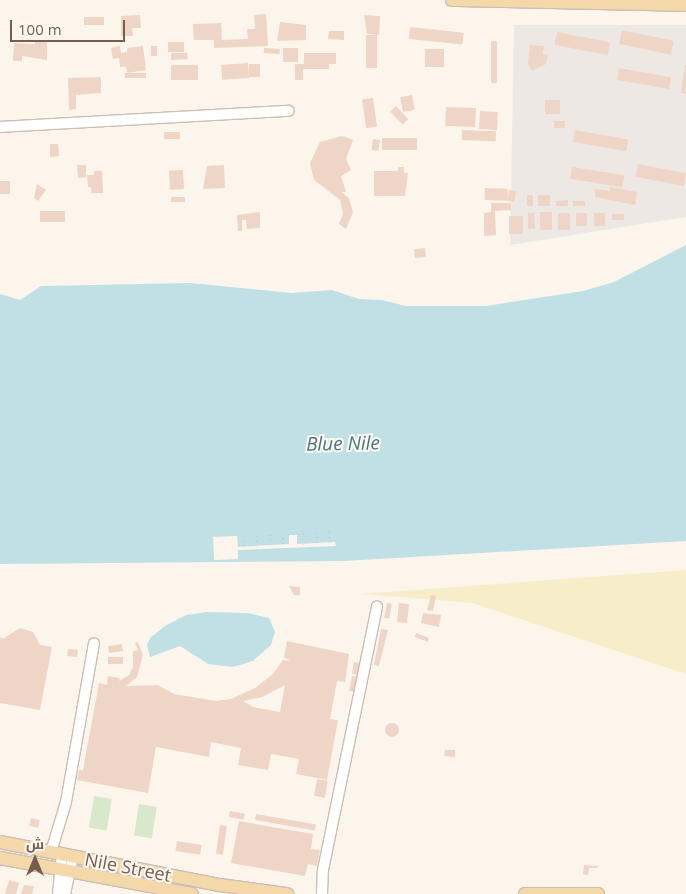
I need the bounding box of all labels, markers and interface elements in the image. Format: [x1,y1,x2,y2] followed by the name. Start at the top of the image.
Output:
[12,10,128,42] scale bar
[18,19,62,39] text: 100 m
[306,432,380,456] water label: Blue Nile
[10,834,60,884] north arrow
[26,834,44,853] text: ش
[83,848,173,886] street label: Nile Street

